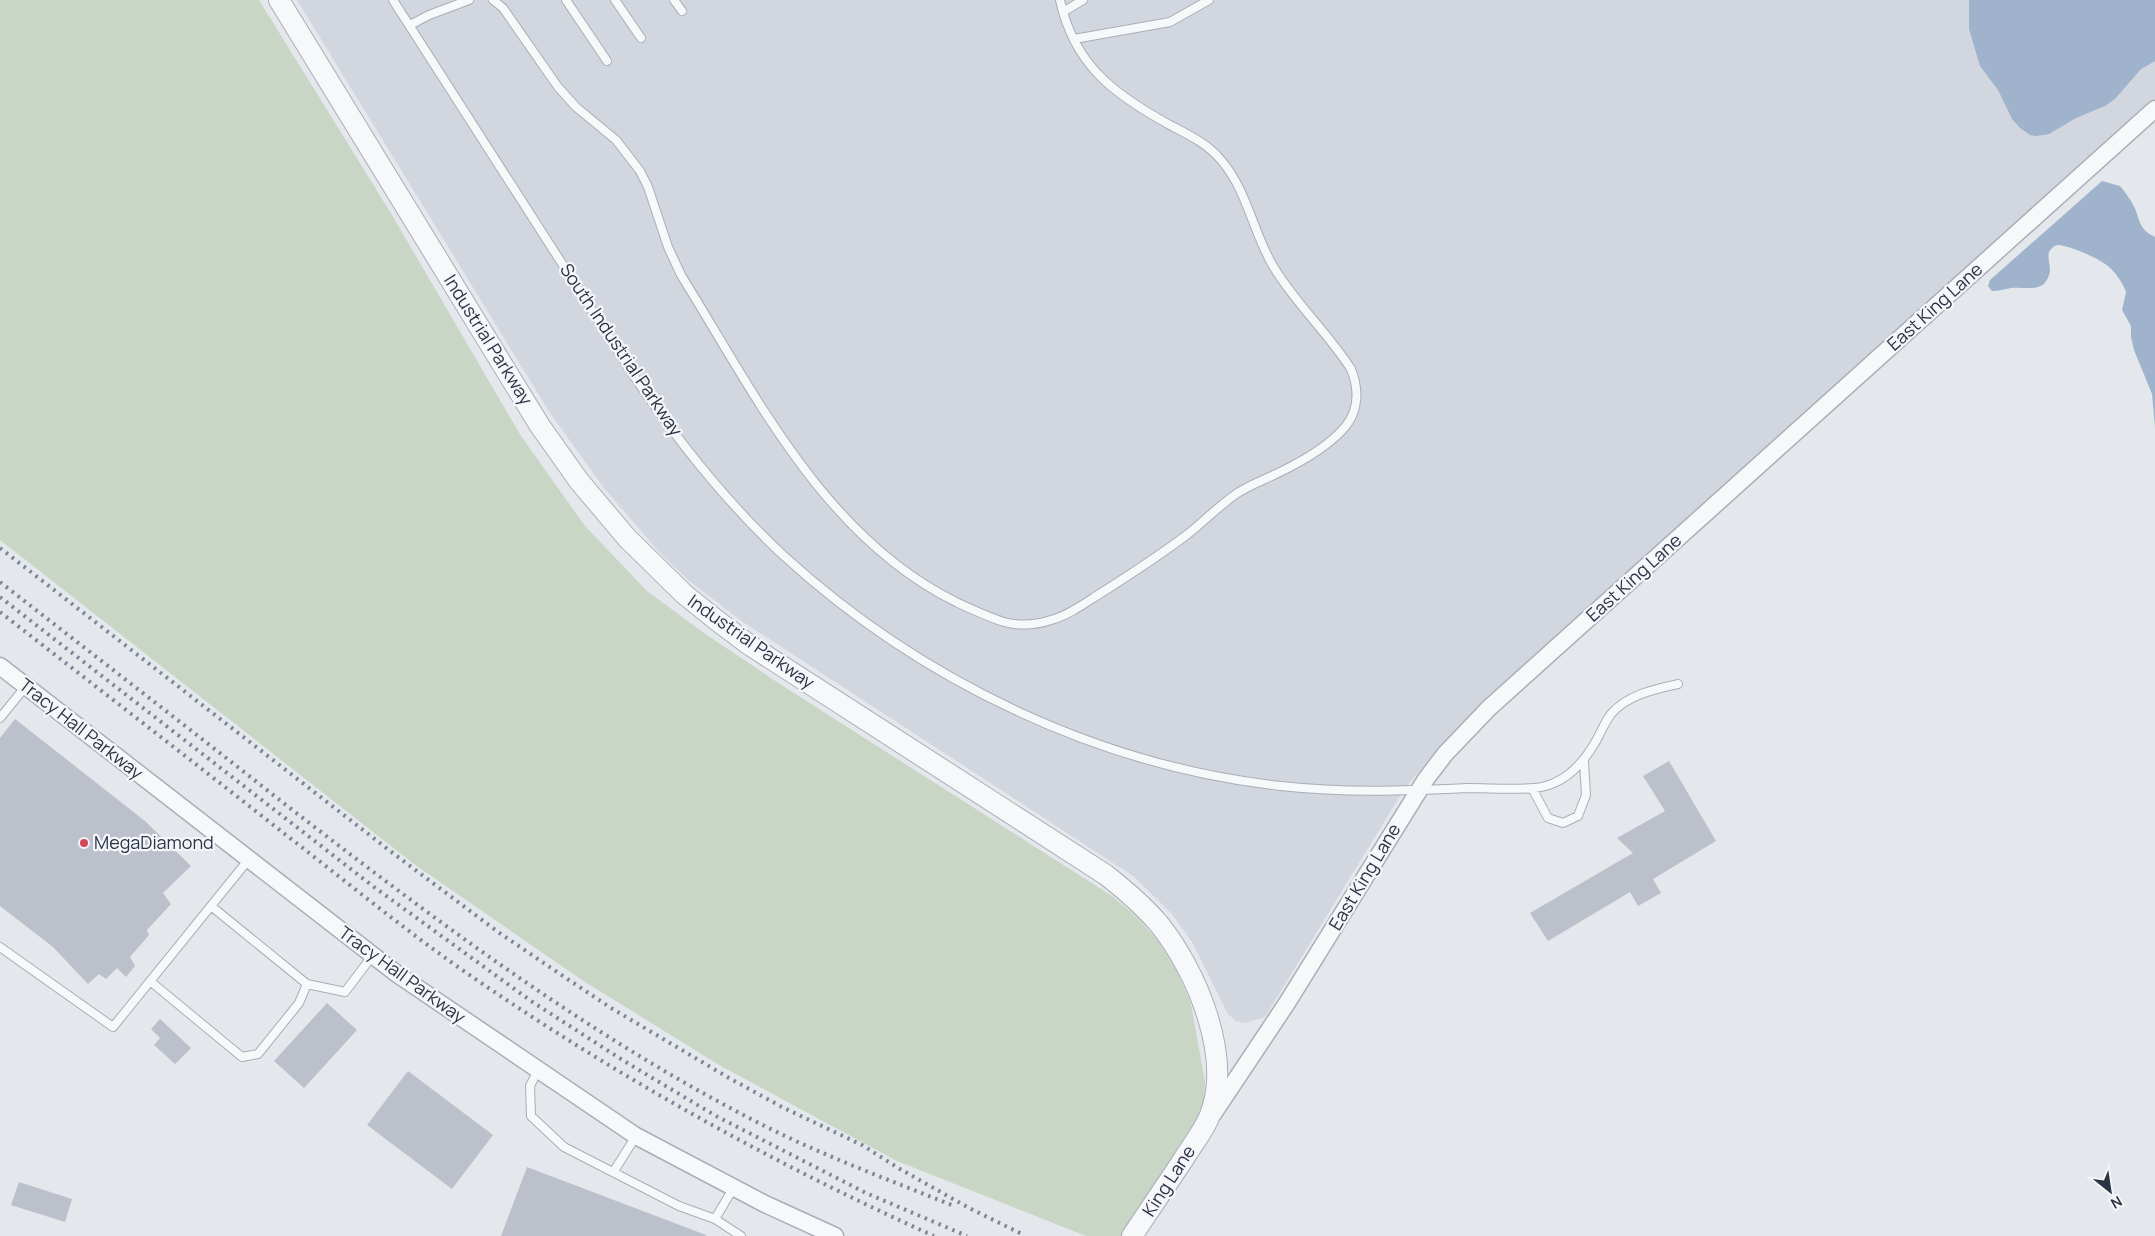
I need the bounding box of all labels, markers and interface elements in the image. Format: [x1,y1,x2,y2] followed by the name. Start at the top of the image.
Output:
[1881,257,1987,356] street label: East King Lane
[555,258,689,441] street label: South Industrial Parkway
[439,270,539,410] street label: Industrial Parkway
[1580,528,1686,627] street label: East King Lane
[683,588,820,694] street label: Industrial Parkway
[15,672,149,784] street label: Tracy Hall Parkway
[1323,819,1406,934] street label: East King Lane
[94,830,214,854] place label: MegaDiamond
[78,837,90,849] marker: MegaDiamond
[334,920,471,1029] street label: Tracy Hall Parkway
[1136,1140,1200,1221] street label: King Lane
[2085,1166,2135,1216] north arrow
[2108,1192,2126,1213] text: N

